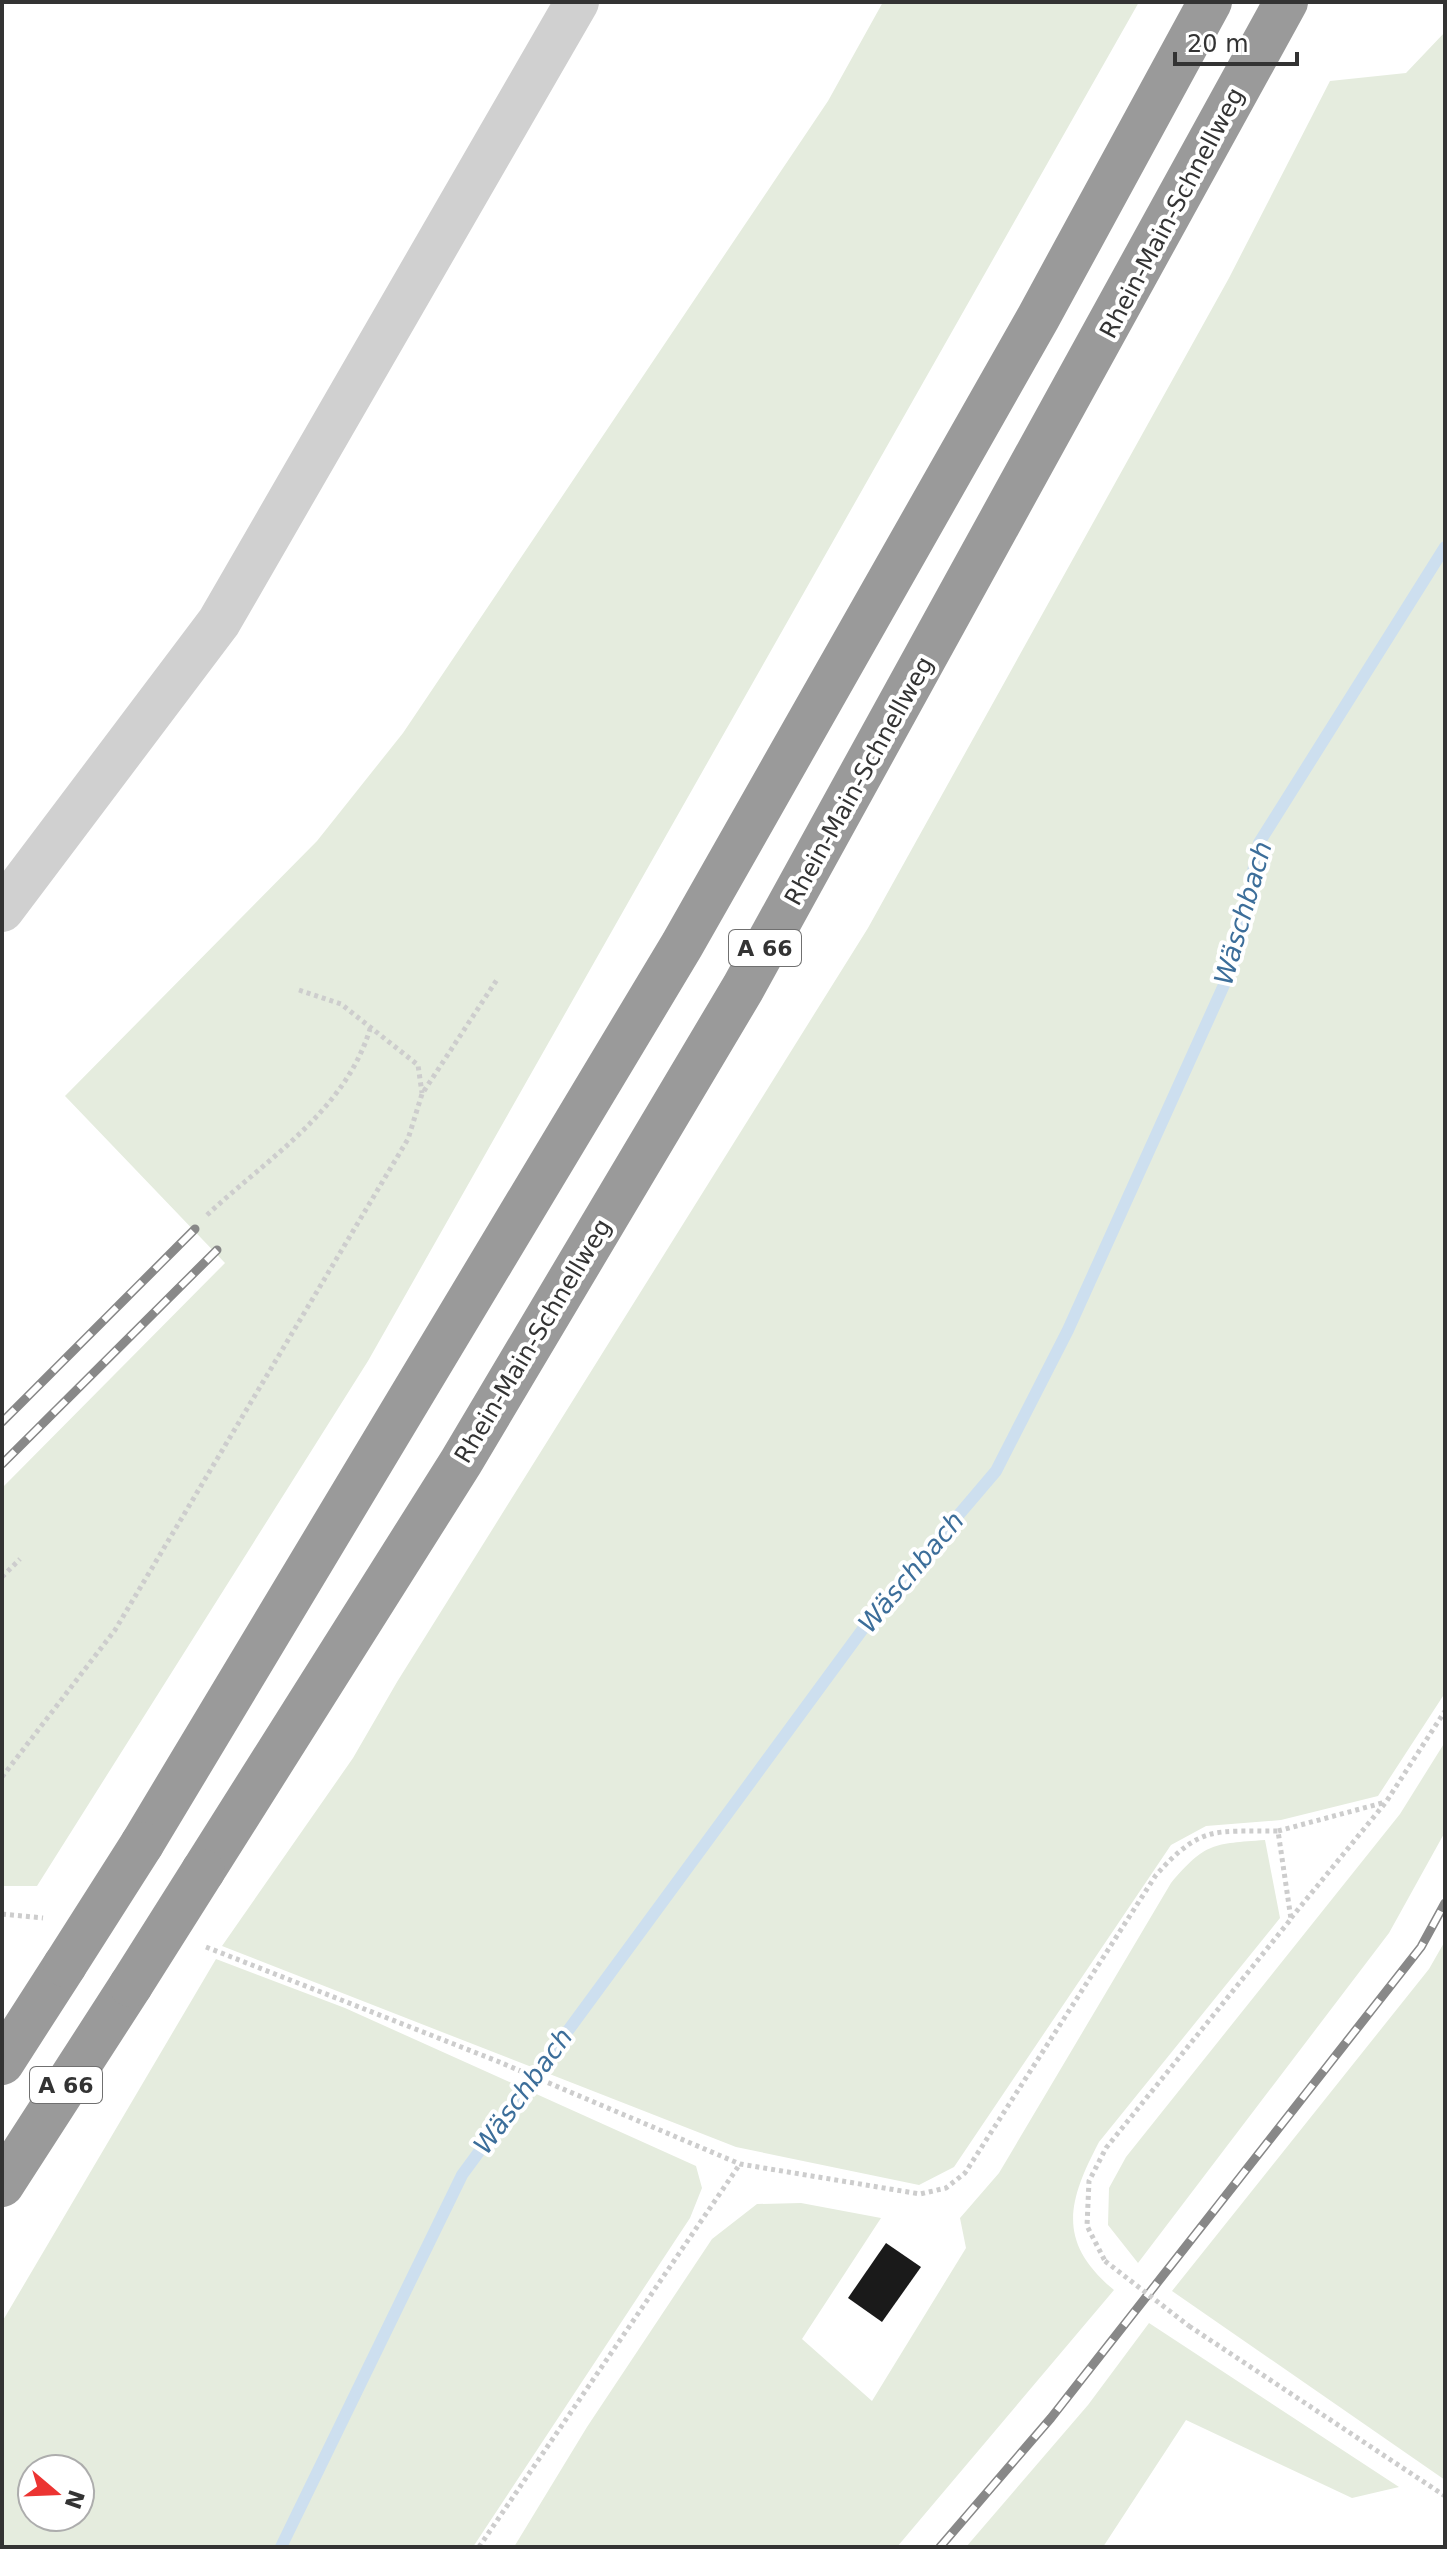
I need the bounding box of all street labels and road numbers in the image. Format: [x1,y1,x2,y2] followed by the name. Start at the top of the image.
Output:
[1094,83,1250,343] street label: Rhein-Main-Schnellweg
[779,652,939,910] street label: Rhein-Main-Schnellweg
[729,930,801,966] road number: A 66
[449,1214,617,1468] street label: Rhein-Main-Schnellweg
[30,2067,102,2103] road number: A 66

